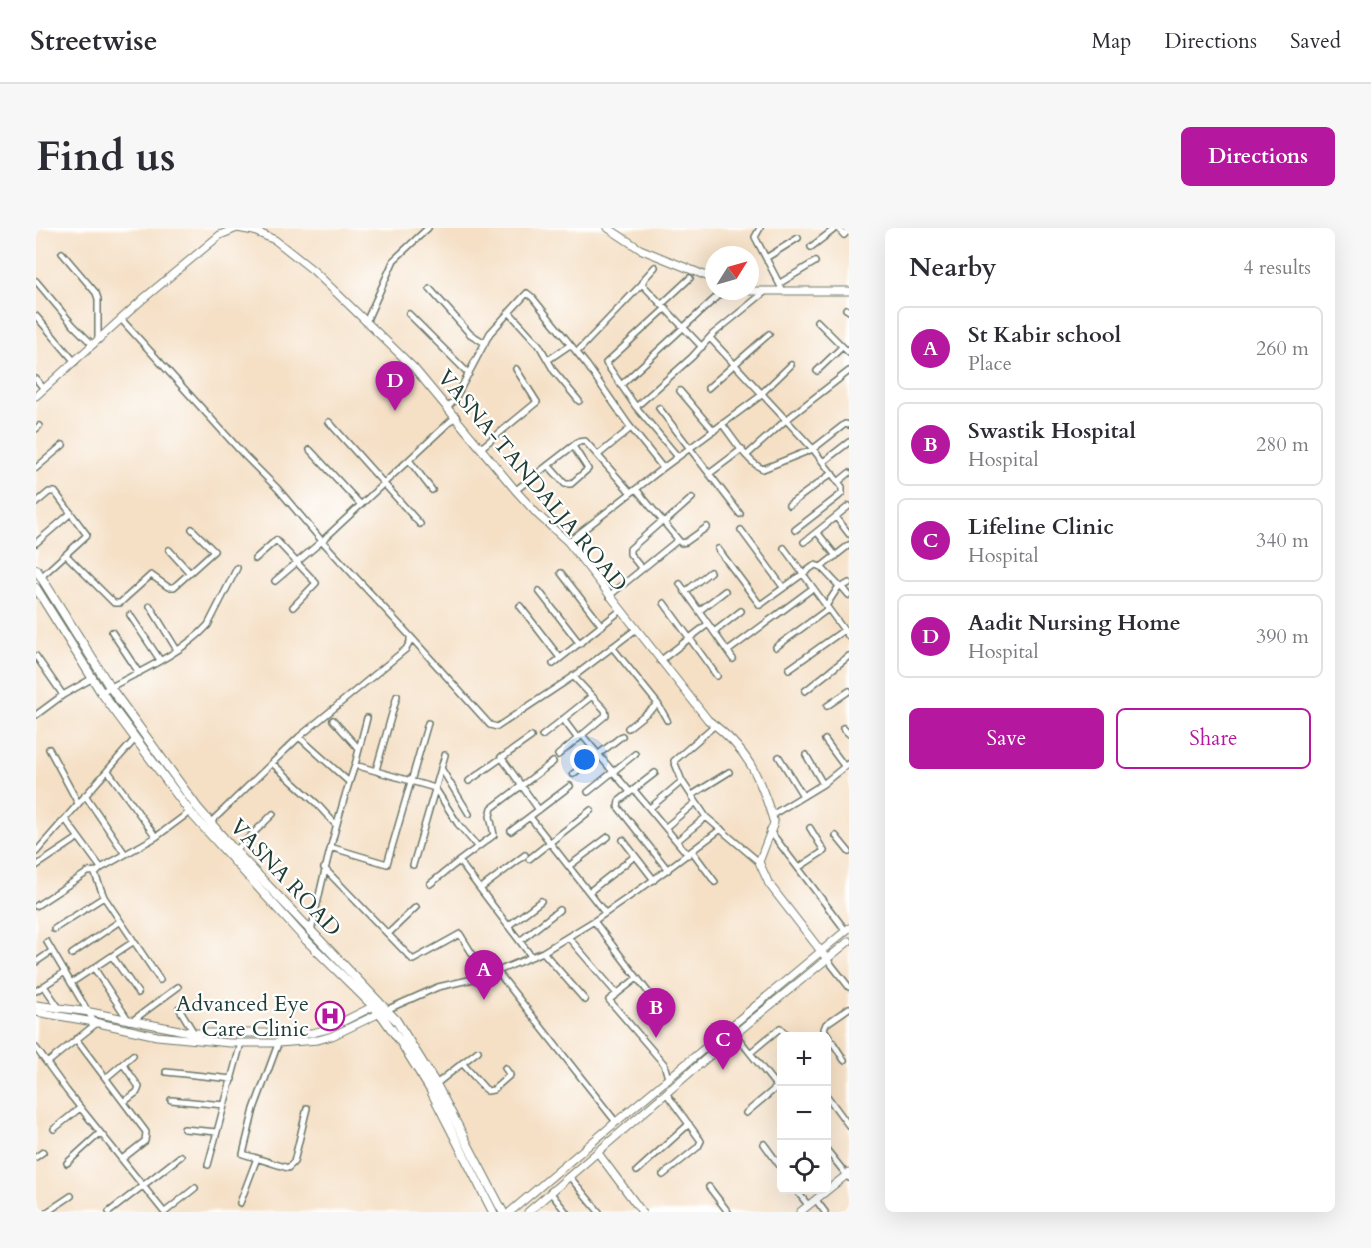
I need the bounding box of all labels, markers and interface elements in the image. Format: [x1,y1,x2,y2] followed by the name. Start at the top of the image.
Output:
[30,22,158,60] text: Streetwise
[1091,27,1131,56] text: Map
[1164,27,1257,56] text: Directions
[1290,27,1341,56] text: Saved
[1181,127,1335,186] button: Directions
[36,128,176,185] text: Find us
[705,246,759,300] north arrow
[909,250,997,285] text: Nearby
[1243,254,1311,281] text: 4 results
[968,320,1121,350] text: St Kabir school
[923,335,938,362] text: A
[1256,335,1309,362] text: 260 m
[968,350,1012,377] text: Place
[376,362,414,411] pin: D
[430,363,634,598] street label: VASNA-TANDALJA ROAD
[968,416,1136,446] text: Swastik Hospital
[923,431,938,458] text: B
[1256,431,1309,458] text: 280 m
[968,446,1039,473] text: Hospital
[968,512,1114,542] text: Lifeline Clinic
[923,527,938,554] text: C
[1256,527,1309,554] text: 340 m
[968,542,1039,569] text: Hospital
[968,608,1181,638] text: Aadit Nursing Home
[922,623,939,650] text: D
[1256,623,1309,650] text: 390 m
[968,638,1039,665] text: Hospital
[909,708,1104,769] button: Save
[1116,708,1311,769] button: Share
[570,745,599,774] your location
[223,812,348,943] street label: VASNA ROAD
[464,950,504,1000] pin: A
[636,988,676,1038] pin: B
[176,989,309,1044] place label: Advanced Eye Care Clinic
[314,1000,346,1032] hospital icon: Advanced Eye Care Clinic
[704,1020,742,1070] pin: C
[777,1032,831,1194] map controls
[777,1032,831,1086] button: +
[777,1086,831,1140] button: −
[777,1140,831,1194] button: locate

